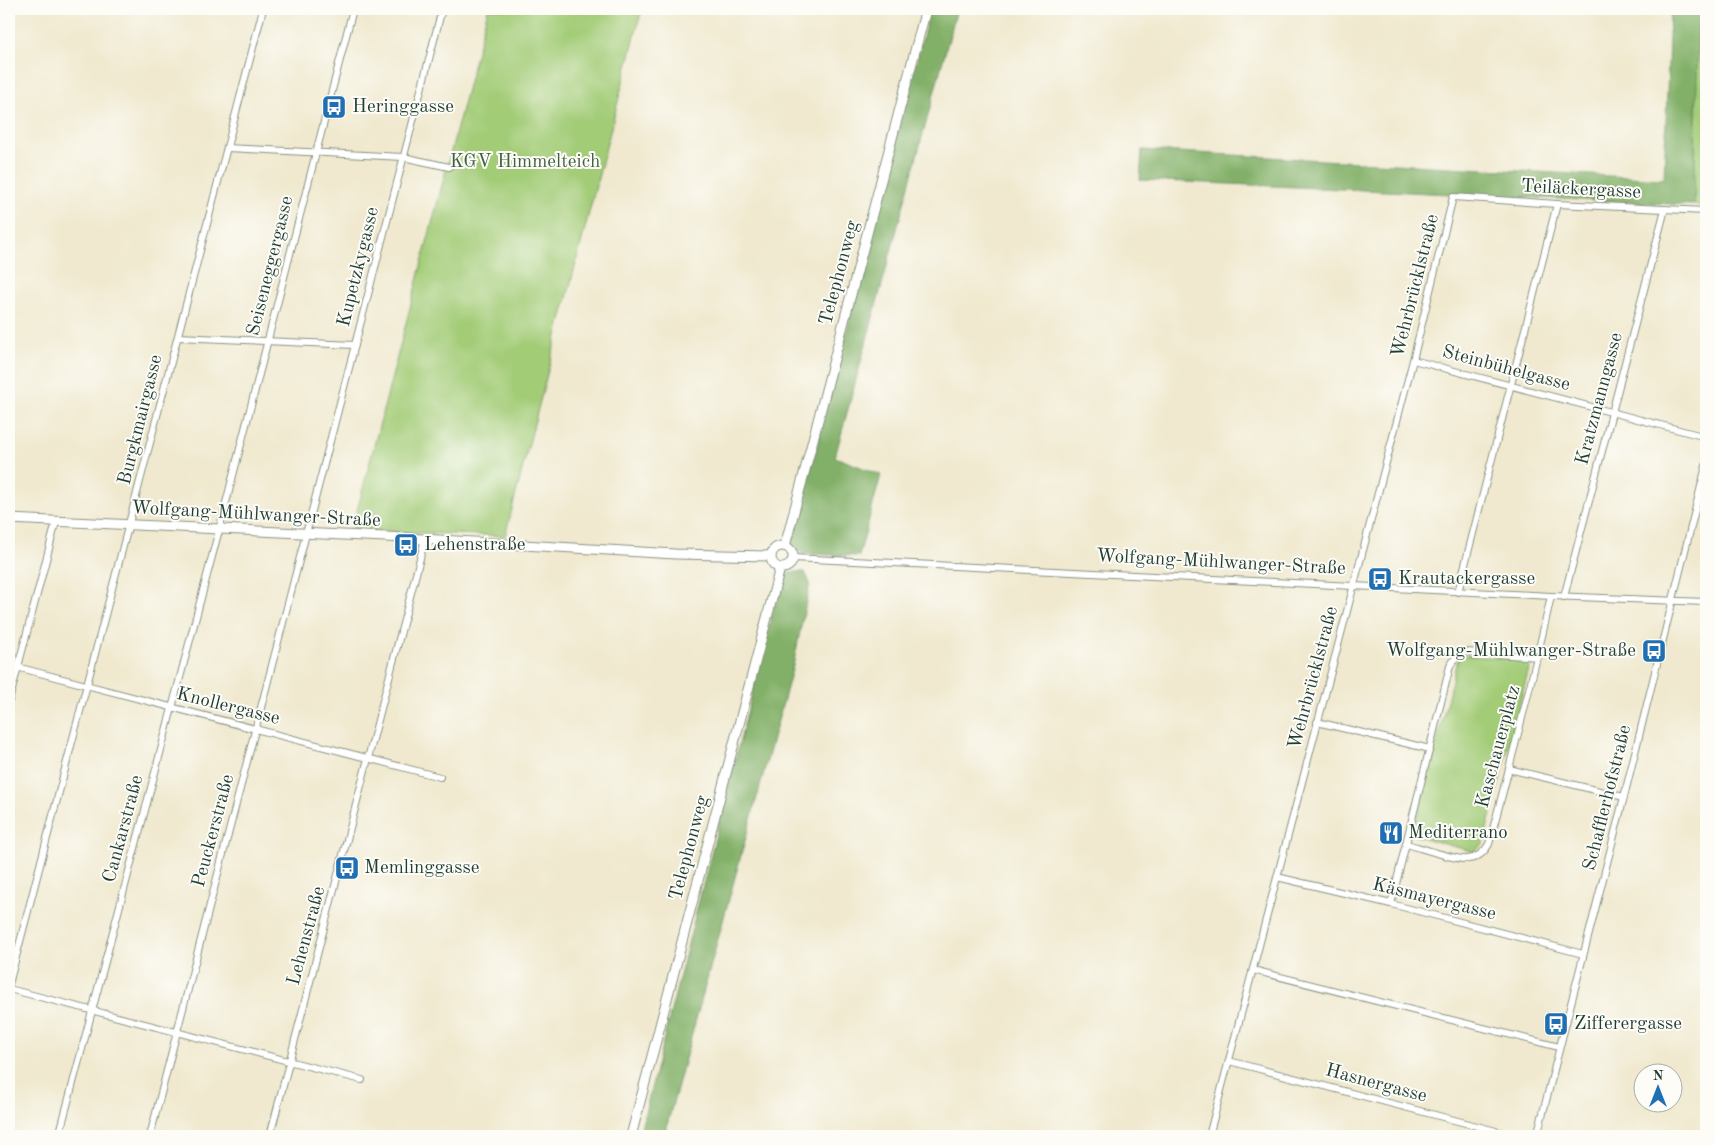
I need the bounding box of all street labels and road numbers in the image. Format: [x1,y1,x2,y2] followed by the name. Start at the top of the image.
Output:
[1520,177,1642,203] street label: Teiläckergasse
[244,194,298,338] street label: Seiseneggergasse
[335,205,383,329] street label: Kupetzkygasse
[1389,212,1443,360] street label: Wehrbrücklstraße
[817,218,863,327] street label: Telephonweg
[1573,331,1627,467] street label: Kratzmanngasse
[1440,343,1572,395] street label: Steinbühelgasse
[116,353,166,487] street label: Burgkmairgasse
[131,499,381,531] street label: Wolfgang-Mühlwanger-Straße
[1096,547,1346,579] street label: Wolfgang-Mühlwanger-Straße
[1286,604,1342,752] street label: Wehrbrücklstraße
[1474,684,1524,810] street label: Kaschauerplatz
[174,685,282,729] street label: Knollergasse
[1581,723,1635,873] street label: Schafflerhofstraße
[190,772,238,890] street label: Peuckerstraße
[101,773,147,885] street label: Cankarstraße
[667,793,713,902] street label: Telephonweg
[1370,875,1498,925] street label: Käsmayergasse
[285,884,329,988] street label: Lehenstraße
[1323,1061,1429,1107] street label: Hasnergasse

